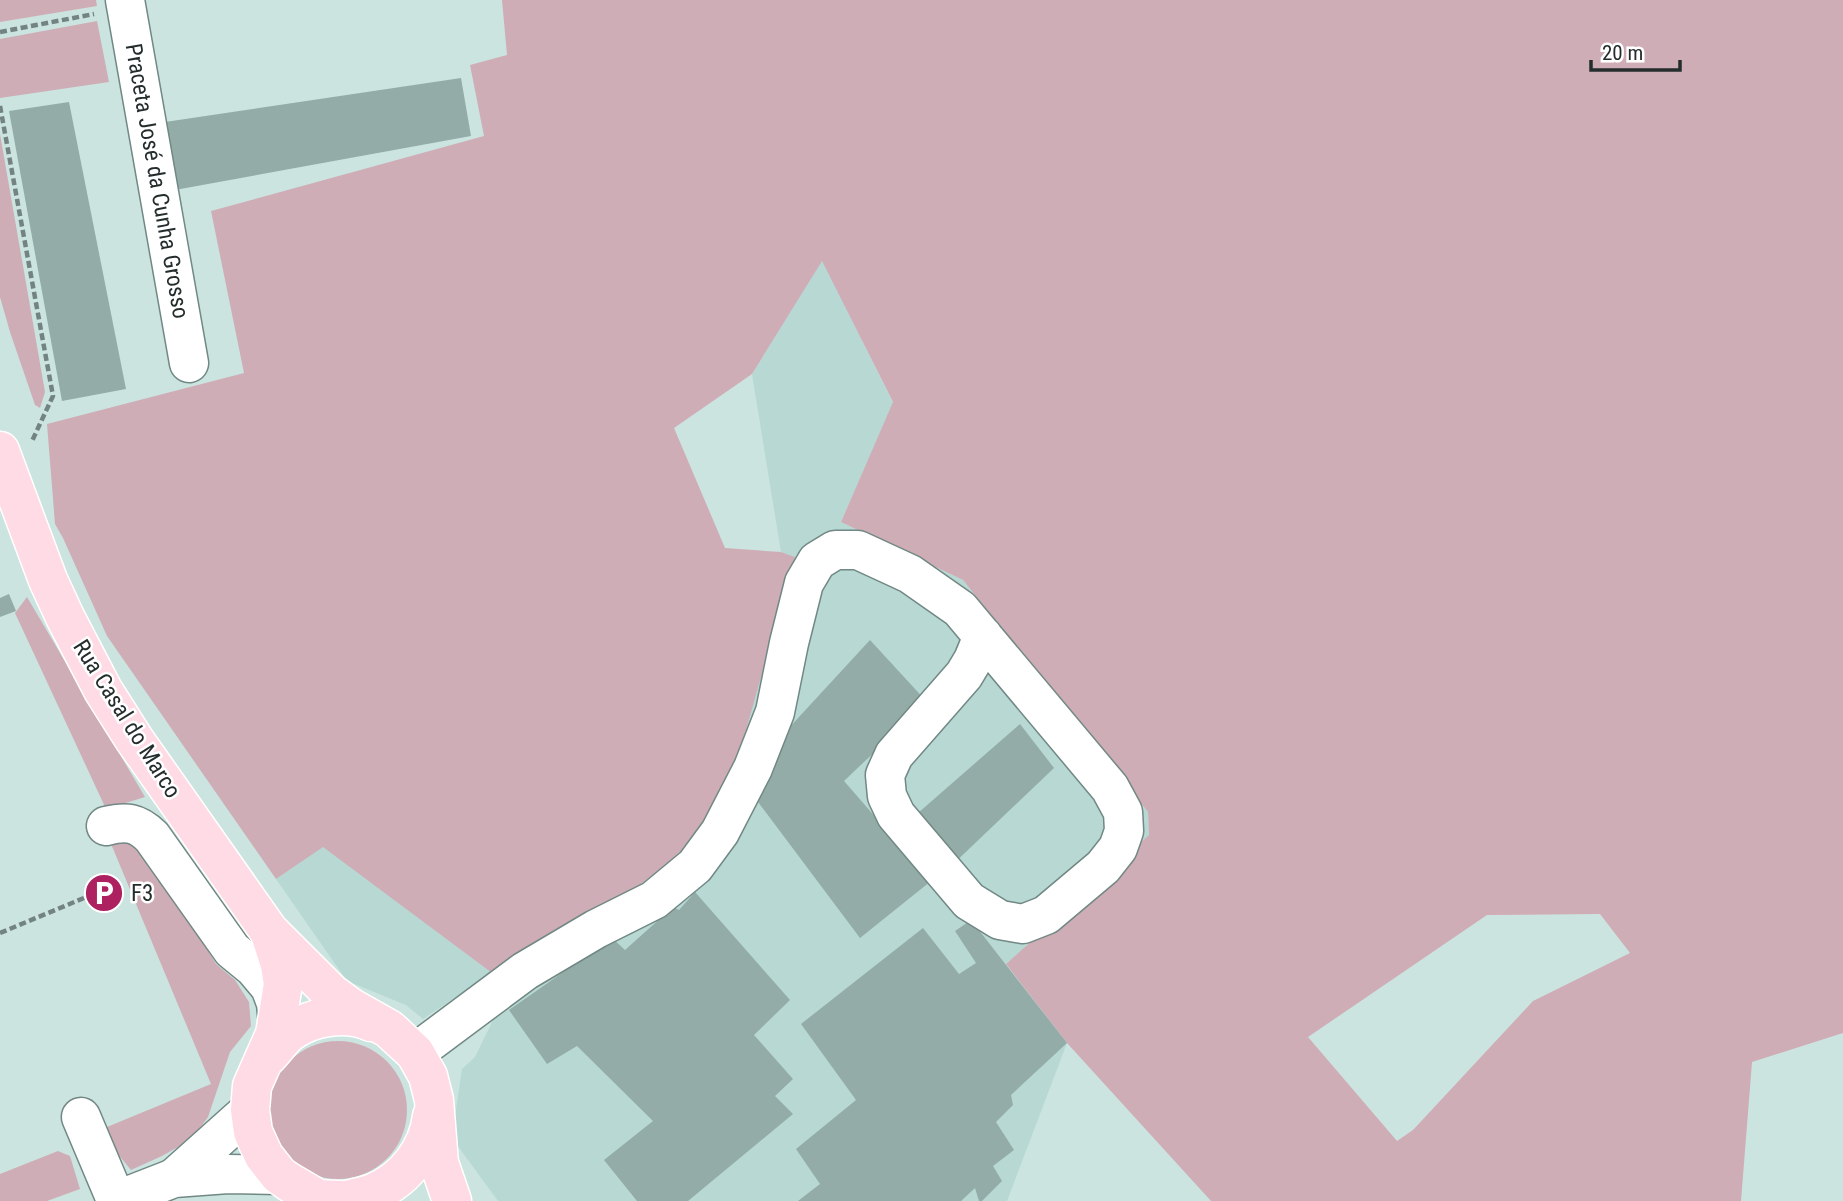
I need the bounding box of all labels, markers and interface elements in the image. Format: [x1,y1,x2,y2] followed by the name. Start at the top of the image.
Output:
[1591,28,1680,72] scale bar
[119,41,195,321] street label: Praceta José da Cunha Grosso
[1602,41,1643,65] text: 20 m
[68,635,186,803] street label: Rua Casal do Marco
[83,872,125,914] parking icon: F3
[131,880,153,907] place label: F3

